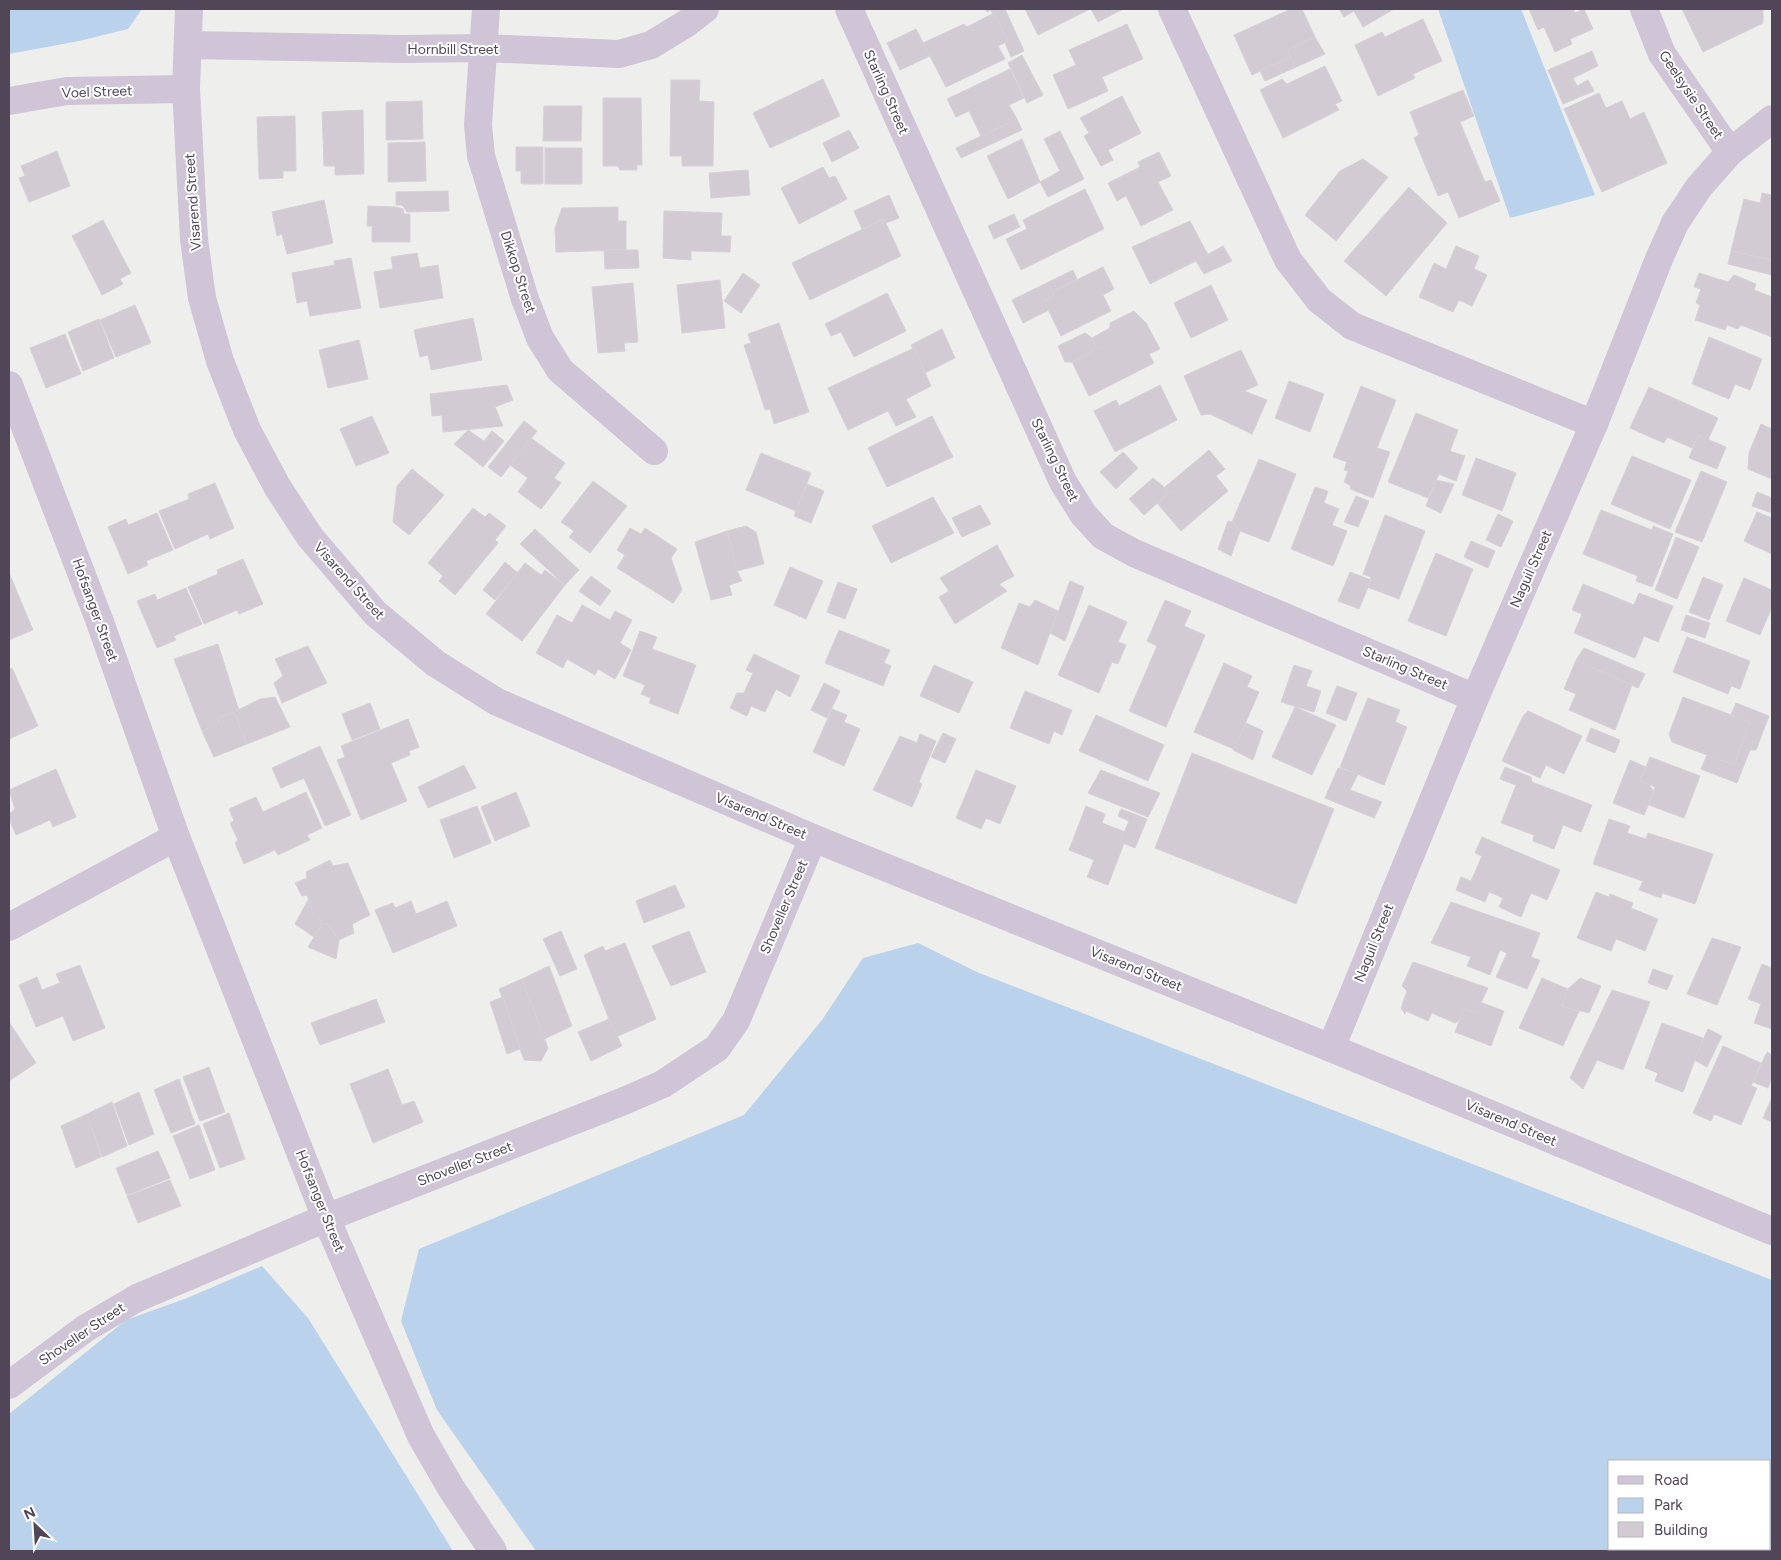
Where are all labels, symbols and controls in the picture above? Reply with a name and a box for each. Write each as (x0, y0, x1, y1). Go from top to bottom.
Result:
street label: Hornbill Street (407, 41, 499, 58)
street label: Starling Street (860, 47, 912, 137)
street label: Geelsysie Street (1655, 48, 1727, 142)
street label: Voel Street (61, 82, 133, 102)
street label: Visarend Street (181, 153, 205, 251)
street label: Dikkop Street (497, 229, 539, 315)
street label: Starling Street (1027, 415, 1083, 505)
street label: Naguil Street (1506, 528, 1556, 610)
street label: Visarend Street (310, 539, 388, 623)
street label: Hofsanger Street (68, 556, 122, 664)
street label: Starling Street (1360, 642, 1450, 694)
street label: Visarend Street (713, 789, 809, 843)
street label: Shoveller Street (757, 858, 811, 956)
street label: Naguil Street (1351, 901, 1397, 985)
street label: Visarend Street (1088, 943, 1184, 995)
street label: Visarend Street (1463, 1096, 1559, 1150)
street label: Shoveller Street (415, 1138, 515, 1190)
street label: Hofsanger Street (292, 1148, 348, 1254)
street label: Shoveller Street (36, 1299, 128, 1369)
legend (1608, 1460, 1771, 1550)
text: Road (1654, 1471, 1689, 1489)
text: Park (1654, 1496, 1683, 1514)
north arrow (10, 1500, 60, 1550)
text: N (21, 1504, 38, 1524)
text: Building (1654, 1521, 1708, 1539)

